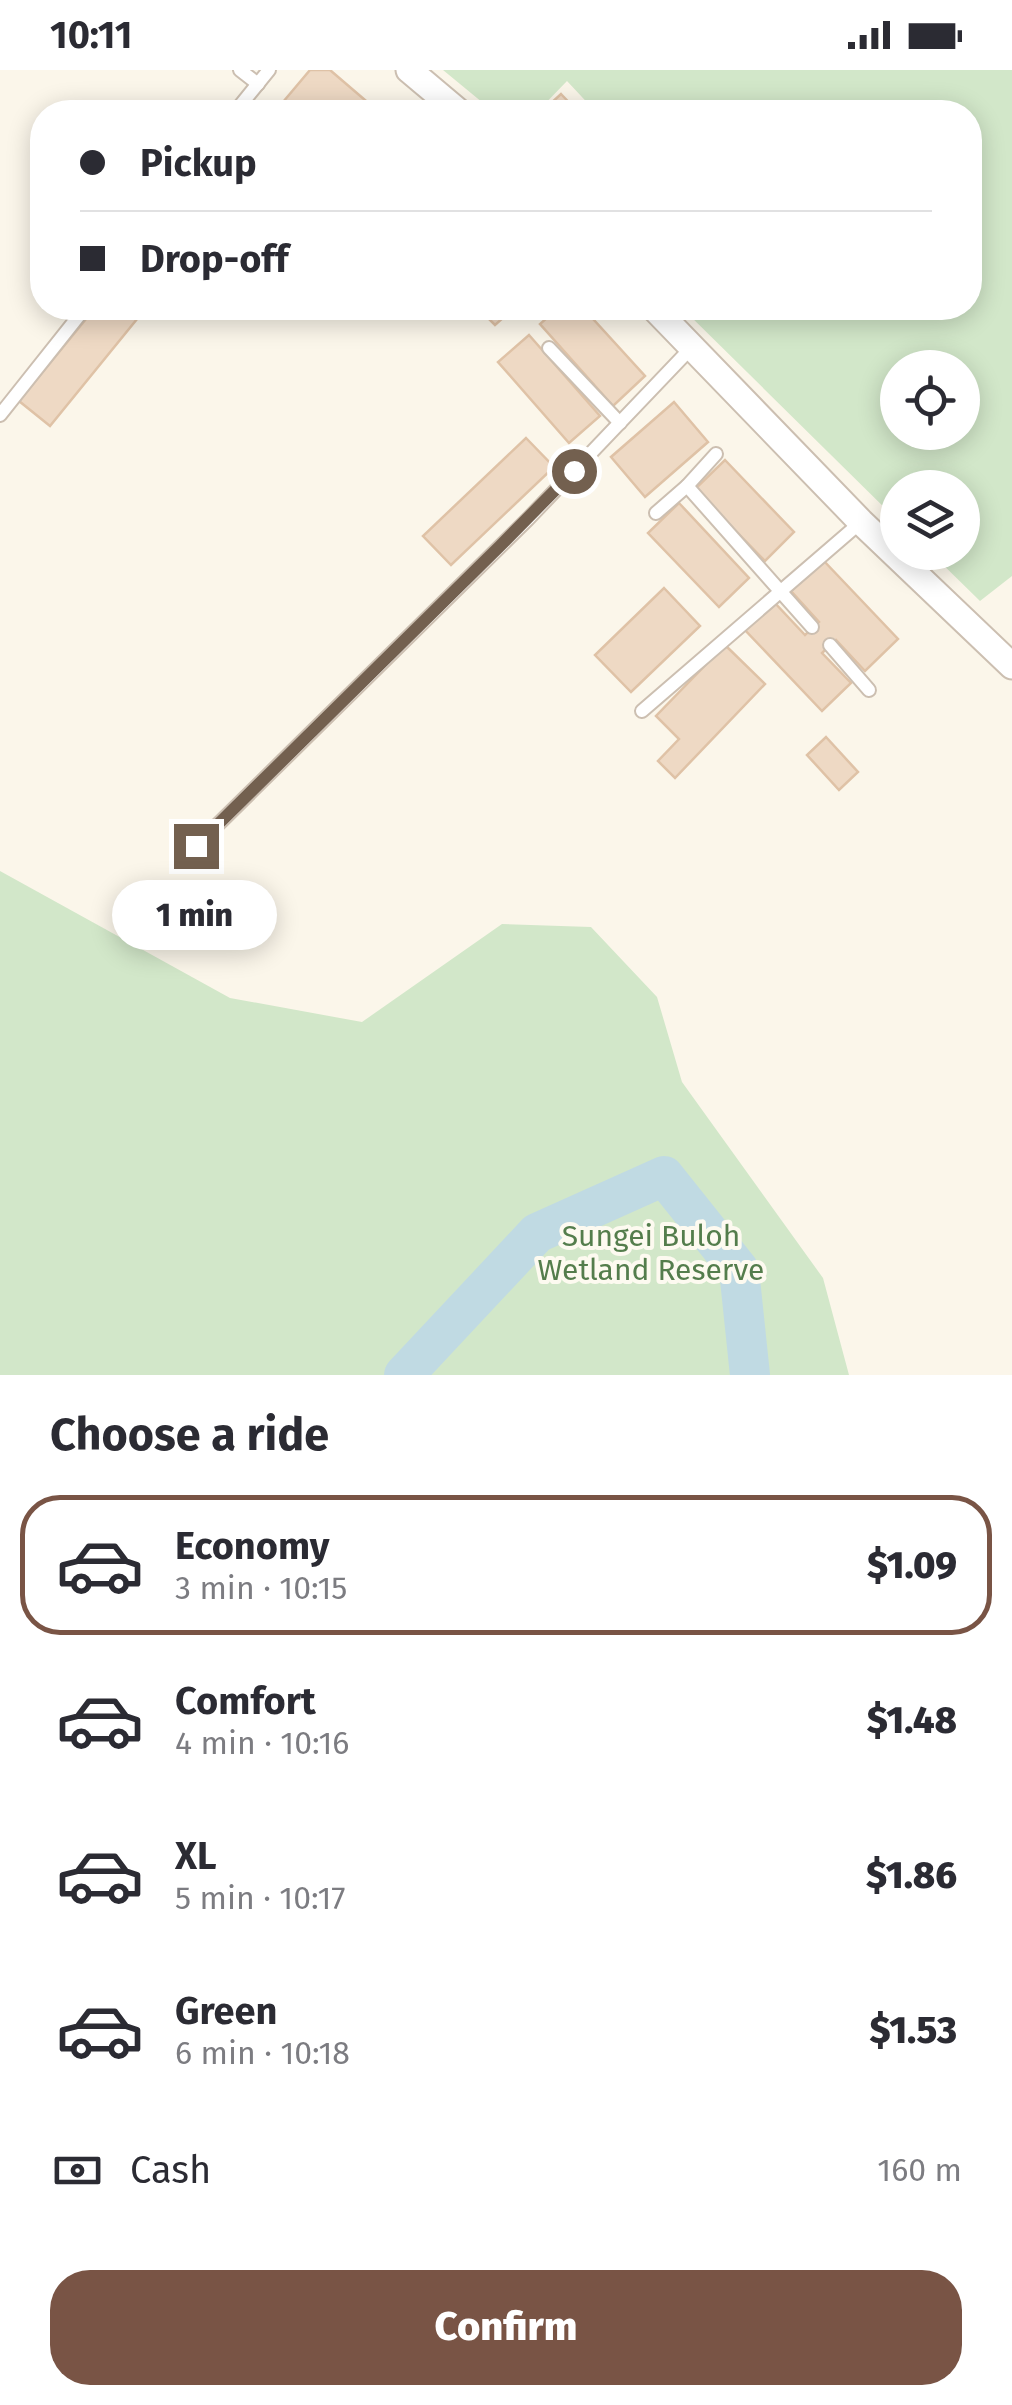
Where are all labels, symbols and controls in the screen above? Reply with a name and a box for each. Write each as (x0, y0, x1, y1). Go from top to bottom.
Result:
text: 10:11 (50, 12, 132, 58)
text: Pickup (140, 140, 257, 186)
text: Drop-off (140, 236, 288, 282)
map controls (880, 350, 980, 570)
button: locate (880, 350, 980, 450)
route start (552, 449, 597, 494)
button: layers (880, 470, 980, 570)
route end (174, 824, 219, 869)
callout: 1 min (114, 881, 278, 951)
text: 1 min (156, 896, 233, 934)
park label: Sungei Buloh Wetland Reserve (538, 1218, 764, 1288)
text: Choose a ride (50, 1408, 329, 1462)
icon: car (55, 1520, 145, 1610)
text: Economy (175, 1523, 330, 1569)
text: $1.09 (867, 1542, 957, 1588)
text: 3 min · 10:15 (175, 1569, 347, 1607)
icon: car (55, 1675, 145, 1765)
text: Comfort (175, 1678, 316, 1724)
text: $1.48 (867, 1697, 957, 1743)
text: 4 min · 10:16 (175, 1724, 349, 1762)
icon: car (55, 1830, 145, 1920)
text: XL (175, 1833, 217, 1879)
text: $1.86 (866, 1852, 957, 1898)
text: 5 min · 10:17 (175, 1879, 346, 1917)
icon: car (55, 1985, 145, 2075)
text: Green (175, 1988, 278, 2034)
text: $1.53 (869, 2007, 957, 2053)
text: 6 min · 10:18 (175, 2034, 350, 2072)
icon: cash (50, 2143, 105, 2198)
text: Cash (130, 2147, 211, 2193)
text: 160 m (877, 2151, 962, 2189)
button: Confirm (50, 2270, 962, 2385)

